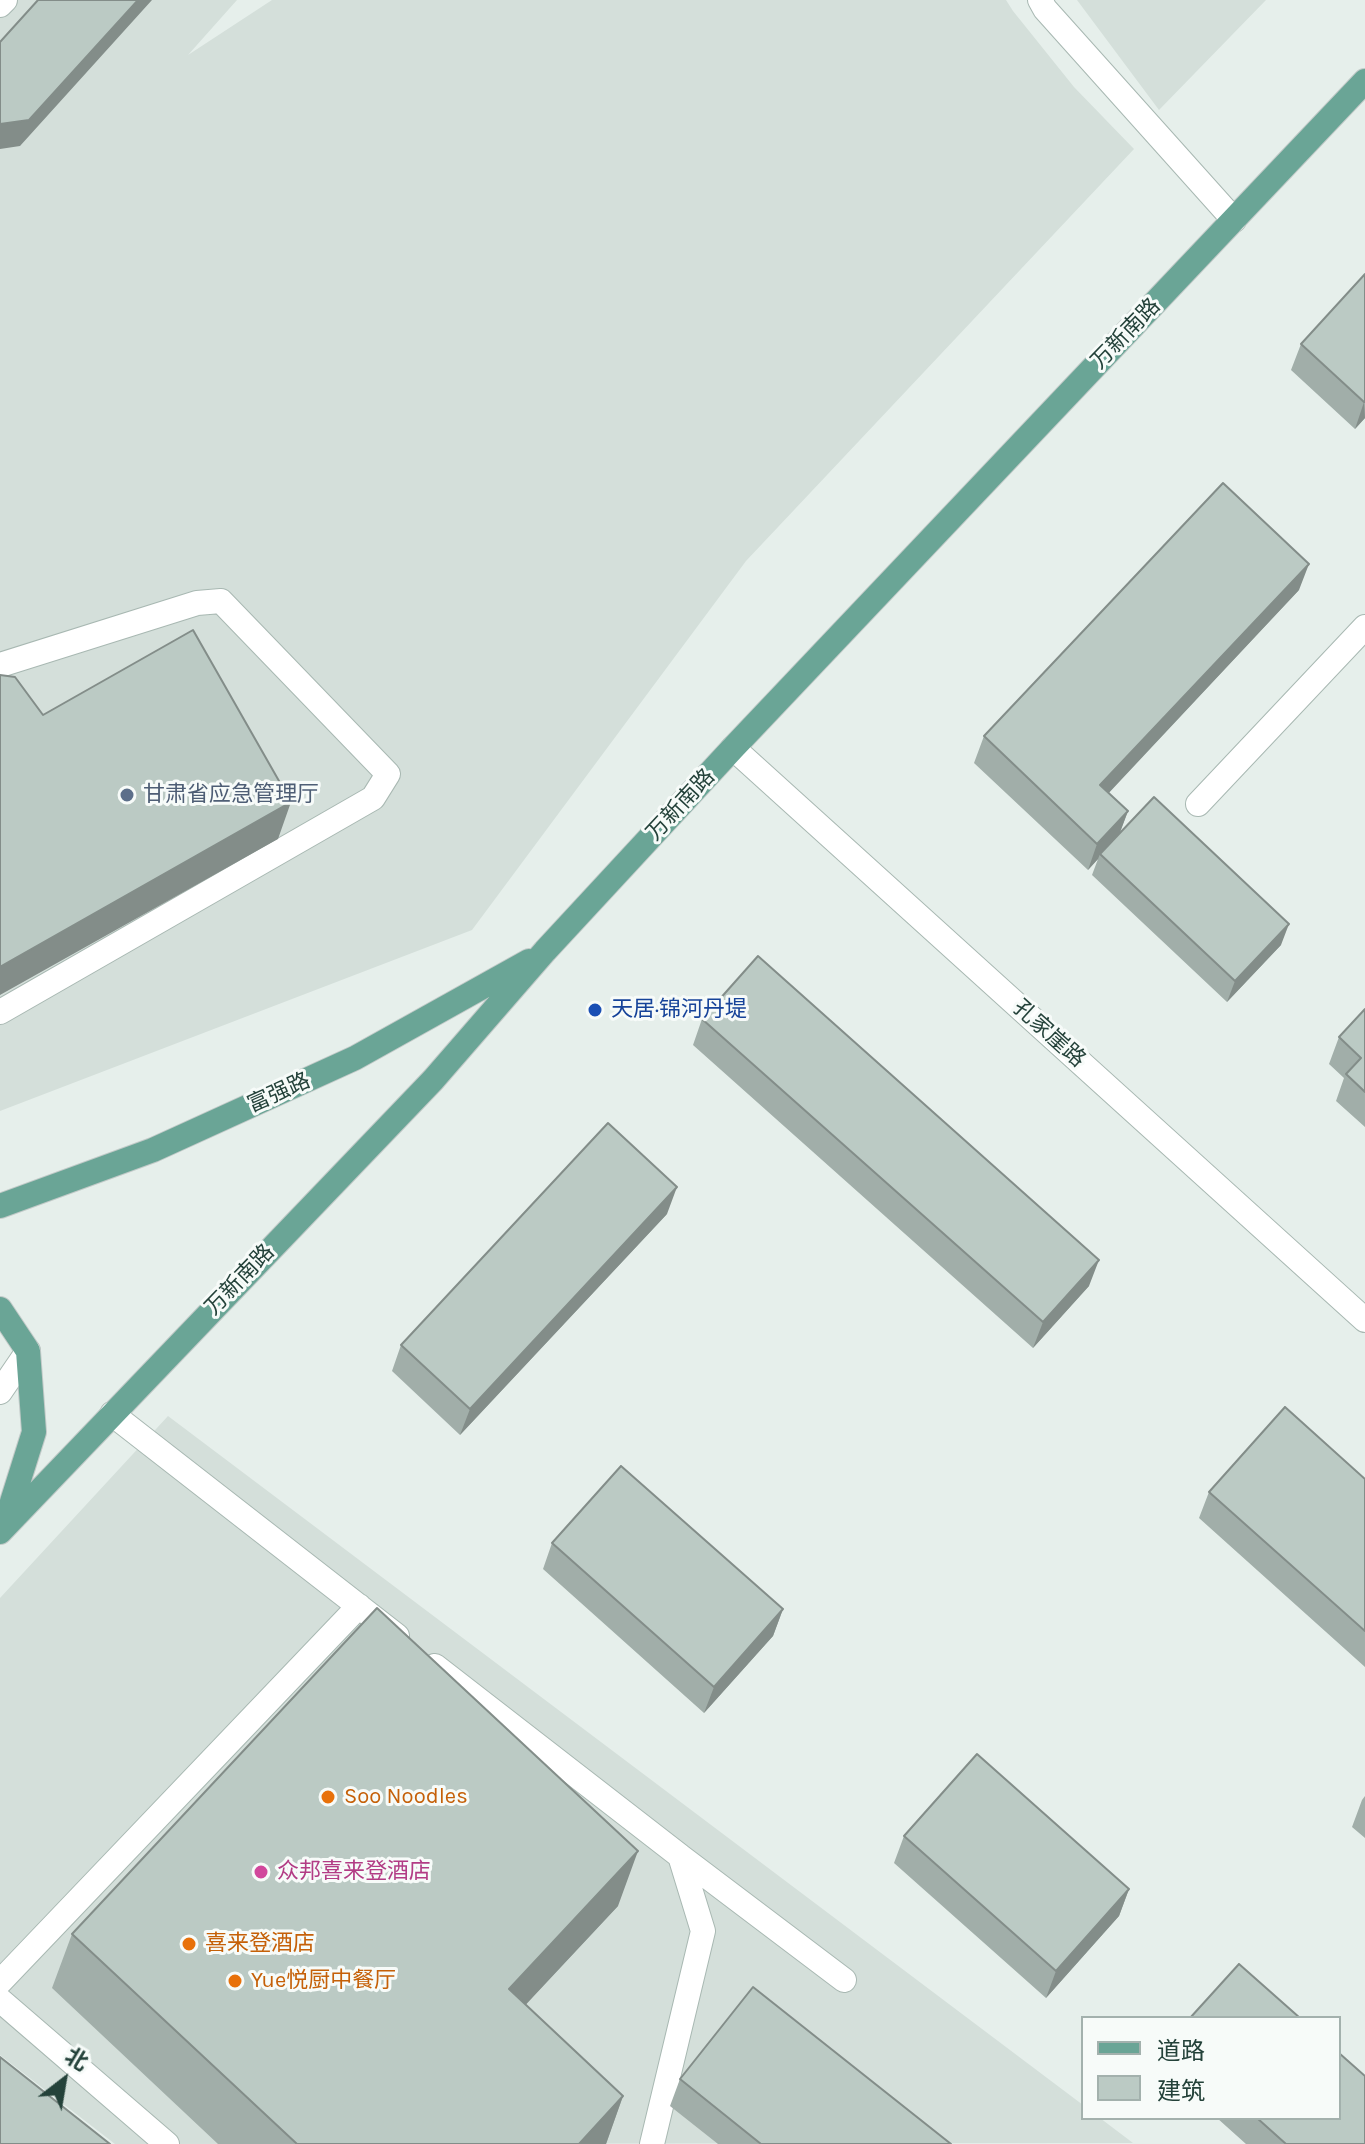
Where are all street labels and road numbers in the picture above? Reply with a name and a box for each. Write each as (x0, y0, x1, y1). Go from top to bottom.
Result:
street label: 万新南路 (1086, 293, 1166, 375)
street label: 万新南路 (641, 764, 721, 846)
street label: 孔家崖路 (1007, 995, 1091, 1073)
street label: 富强路 (243, 1068, 315, 1118)
street label: 万新南路 (200, 1239, 280, 1321)

